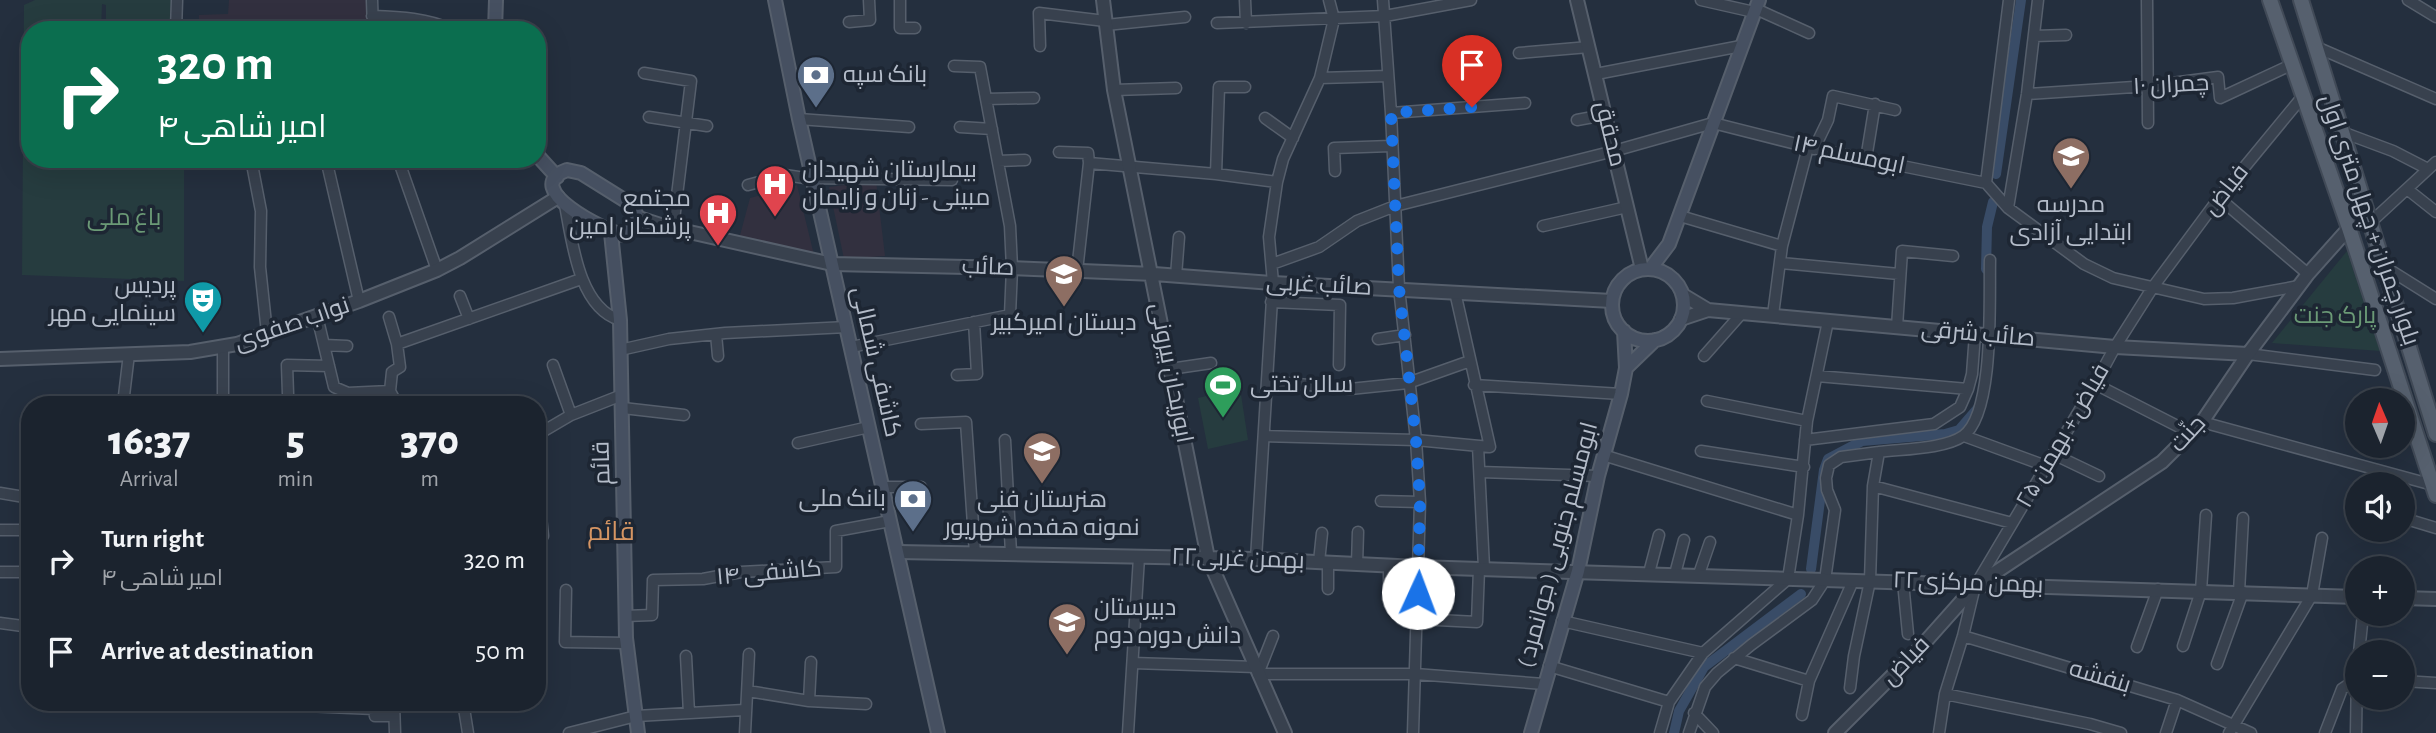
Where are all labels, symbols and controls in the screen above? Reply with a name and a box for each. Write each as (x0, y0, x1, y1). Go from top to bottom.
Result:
pin (1442, 35, 1502, 107)
text: 320 m (157, 40, 274, 89)
icon: arrive (1453, 46, 1491, 84)
icon: right (42, 49, 133, 140)
bank icon: بانک سپه (795, 54, 837, 109)
place label: بانک سپه (843, 63, 927, 89)
street label: چمران ۱۰ (2132, 71, 2210, 102)
street label: بلوار چمران + چهل متری اول (2312, 92, 2423, 349)
street label: محقق (1588, 99, 1630, 170)
text: امیر شاهی ۴ (157, 111, 327, 143)
street label: ابومسلم ۱۴ (1790, 131, 1907, 181)
school or university icon: مدرسه ابتدایی آزادی (2050, 135, 2092, 190)
place label: بیمارستان شهیدان مبینی - زنان و زایمان (802, 157, 990, 211)
street label: فیاض (2199, 160, 2254, 221)
hospital icon: بیمارستان شهیدان مبینی - زنان و زایمان (754, 163, 796, 218)
place label: مجتمع پزشکان امین (569, 187, 692, 242)
hospital icon: مجتمع پزشکان امین (697, 192, 739, 247)
place label: مدرسه ابتدایی آزادی (2009, 193, 2133, 246)
park label: باغ ملی (87, 206, 161, 233)
school or university icon: دبستان امیرکبیر (1043, 253, 1085, 308)
street label: صائب (961, 254, 1015, 280)
street label: صائب غربی (1266, 270, 1372, 301)
place label: پردیس سینمایی مهر (47, 274, 177, 327)
theatre icon: پردیس سینمایی مهر (182, 279, 224, 334)
street label: کاشفی شمالی (846, 284, 906, 440)
street label: نواب صفوی (231, 293, 353, 356)
street label: ابوریحان بیرونی (1145, 301, 1196, 445)
park label: پارک جنت (2294, 304, 2377, 331)
place label: دبستان امیرکبیر (989, 311, 1137, 336)
street label: صائب شرقی (1920, 316, 2036, 352)
street label: فیاض + بهمن ۲۵ (2012, 360, 2115, 513)
sports icon: سالن تختی (1202, 364, 1244, 419)
place label: سالن تختی (1250, 373, 1353, 398)
north arrow (2345, 388, 2415, 458)
map controls (2345, 388, 2415, 710)
street label: جنّت (2164, 409, 2210, 457)
text: 16:37 (108, 420, 191, 462)
text: 5 (286, 420, 305, 462)
text: 370 (400, 420, 459, 462)
street label: ابومسلم جنوبی ( جوانمرد ) (1514, 420, 1605, 671)
school or university icon: هنرستان فنی نمونه هفده شهریور (1021, 430, 1063, 485)
street label: قائم (590, 441, 617, 485)
text: Arrival (120, 468, 179, 491)
text: min (277, 468, 313, 491)
text: m (420, 468, 439, 491)
button: sound (2345, 472, 2415, 542)
bank icon: بانک ملی (892, 478, 934, 533)
place label: بانک ملی (799, 487, 886, 512)
place label: هنرستان فنی نمونه هفده شهریور (942, 488, 1140, 541)
district label: قائم (587, 519, 635, 549)
text: Turn right (101, 526, 204, 552)
icon: right (42, 542, 80, 580)
street label: ۲۲بهمن غربی (1171, 545, 1305, 574)
text: 320 m (464, 547, 525, 573)
street label: کاشفی ۱۴ (715, 555, 823, 591)
position arrow (1381, 556, 1455, 630)
button: + (2345, 556, 2415, 626)
text: امیر شاهی ۴ (101, 567, 223, 590)
street label: ۲۲بهمن مرکزی (1892, 568, 2044, 599)
place label: دبیرستان دانش دوره دوم (1094, 596, 1241, 651)
school or university icon: دبیرستان دانش دوره دوم (1046, 601, 1088, 656)
street label: فیاض (1877, 632, 1935, 691)
icon: arrive (42, 633, 80, 671)
text: Arrive at destination (101, 638, 314, 664)
text: 50 m (475, 638, 525, 664)
button: − (2345, 640, 2415, 710)
street label: بنفشه (2066, 655, 2134, 698)

